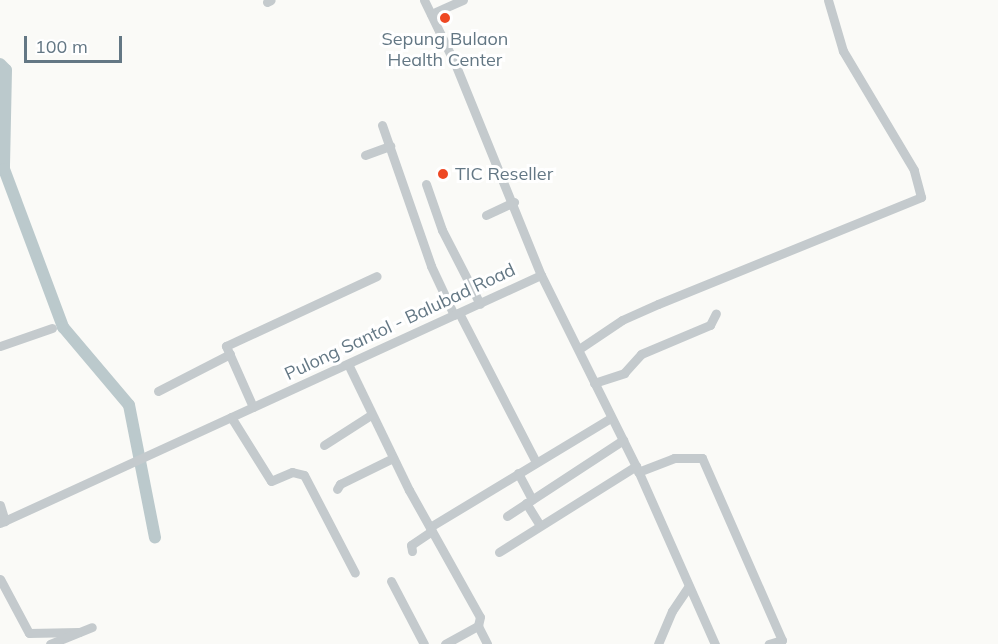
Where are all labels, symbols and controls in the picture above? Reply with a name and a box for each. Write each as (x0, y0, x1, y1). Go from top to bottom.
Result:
marker: Sepung Bulaon Health Center (436, 9, 454, 27)
scale bar (27, 24, 124, 62)
place label: Sepung Bulaon Health Center (382, 29, 508, 72)
text: 100 m (35, 35, 88, 58)
place label: TIC Reseller (455, 163, 553, 185)
marker: TIC Reseller (436, 167, 450, 181)
street label: Pulong Santol - Balubad Road (281, 259, 519, 385)

